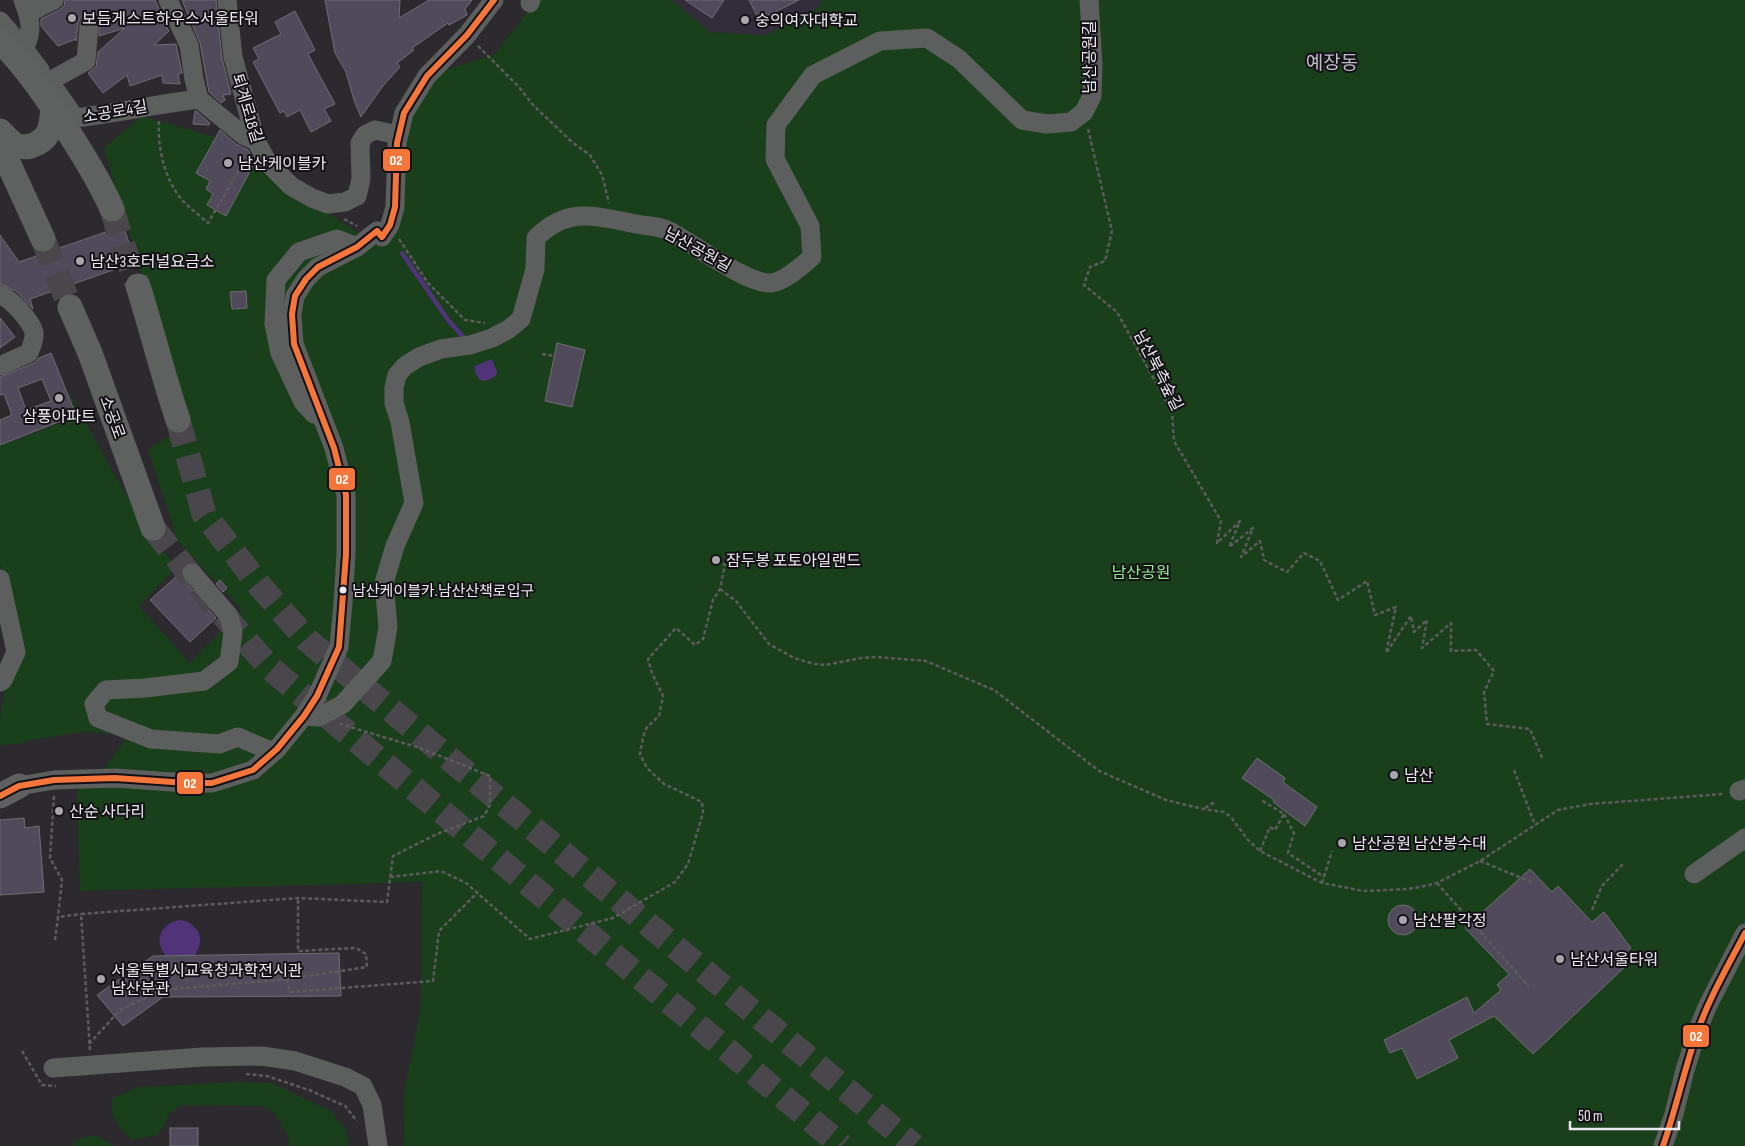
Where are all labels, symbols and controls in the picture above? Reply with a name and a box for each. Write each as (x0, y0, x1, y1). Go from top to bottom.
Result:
place label: 보듬게스트하우스서울타워 (82, 10, 259, 29)
marker: 보듬게스트하우스서울타워 (66, 12, 78, 24)
place label: 숭의여자대학교 (755, 12, 858, 31)
marker: 숭의여자대학교 (739, 14, 751, 26)
street label: 남산공원길 (1081, 20, 1100, 94)
district label: 예장동 (1306, 52, 1358, 75)
street label: 퇴계로18길 (227, 71, 266, 145)
street label: 소공로4길 (81, 97, 149, 128)
line badge: 02 (382, 148, 411, 172)
text: 02 (390, 152, 402, 169)
place label: 남산케이블카 (238, 155, 327, 174)
marker: 남산케이블카 (222, 157, 234, 169)
street label: 남산공원길 (660, 224, 734, 276)
place label: 남산3호터널요금소 (90, 253, 214, 272)
marker: 남산3호터널요금소 (74, 255, 86, 267)
street label: 남산북측숲길 (1129, 327, 1186, 414)
marker: 삼풍아파트 (53, 392, 65, 404)
street label: 소공로 (95, 394, 128, 442)
place label: 삼풍아파트 (22, 408, 96, 427)
line badge: 02 (328, 467, 356, 491)
text: 02 (336, 471, 348, 488)
place label: 잠두봉 포토아일랜드 (726, 552, 861, 571)
marker: 잠두봉 포토아일랜드 (710, 554, 722, 566)
park label: 남산공원 (1112, 564, 1170, 583)
place label: 남산케이블카.남산산책로입구 (352, 582, 534, 601)
marker: 남산케이블카.남산산책로입구 (338, 585, 348, 595)
place label: 남산 (1404, 767, 1434, 786)
marker: 남산 (1388, 769, 1400, 781)
line badge: 02 (176, 771, 204, 795)
text: 02 (184, 775, 196, 792)
place label: 산순 사다리 (69, 803, 145, 822)
marker: 산순 사다리 (53, 805, 65, 817)
place label: 남산공원 남산봉수대 (1352, 835, 1487, 854)
marker: 남산공원 남산봉수대 (1336, 837, 1348, 849)
place label: 남산팔각정 (1413, 912, 1487, 931)
marker: 남산팔각정 (1397, 914, 1409, 926)
place label: 남산서울타워 (1570, 951, 1658, 970)
marker: 남산서울타워 (1554, 953, 1566, 965)
place label: 서울특별시교육청과학전시관 남산분관 (111, 962, 303, 999)
marker: 서울특별시교육청과학전시관 남산분관 (95, 973, 107, 985)
line badge: 02 (1682, 1024, 1710, 1048)
text: 02 (1690, 1028, 1702, 1045)
scale bar (1570, 1098, 1679, 1130)
text: 50 m (1578, 1107, 1603, 1126)

